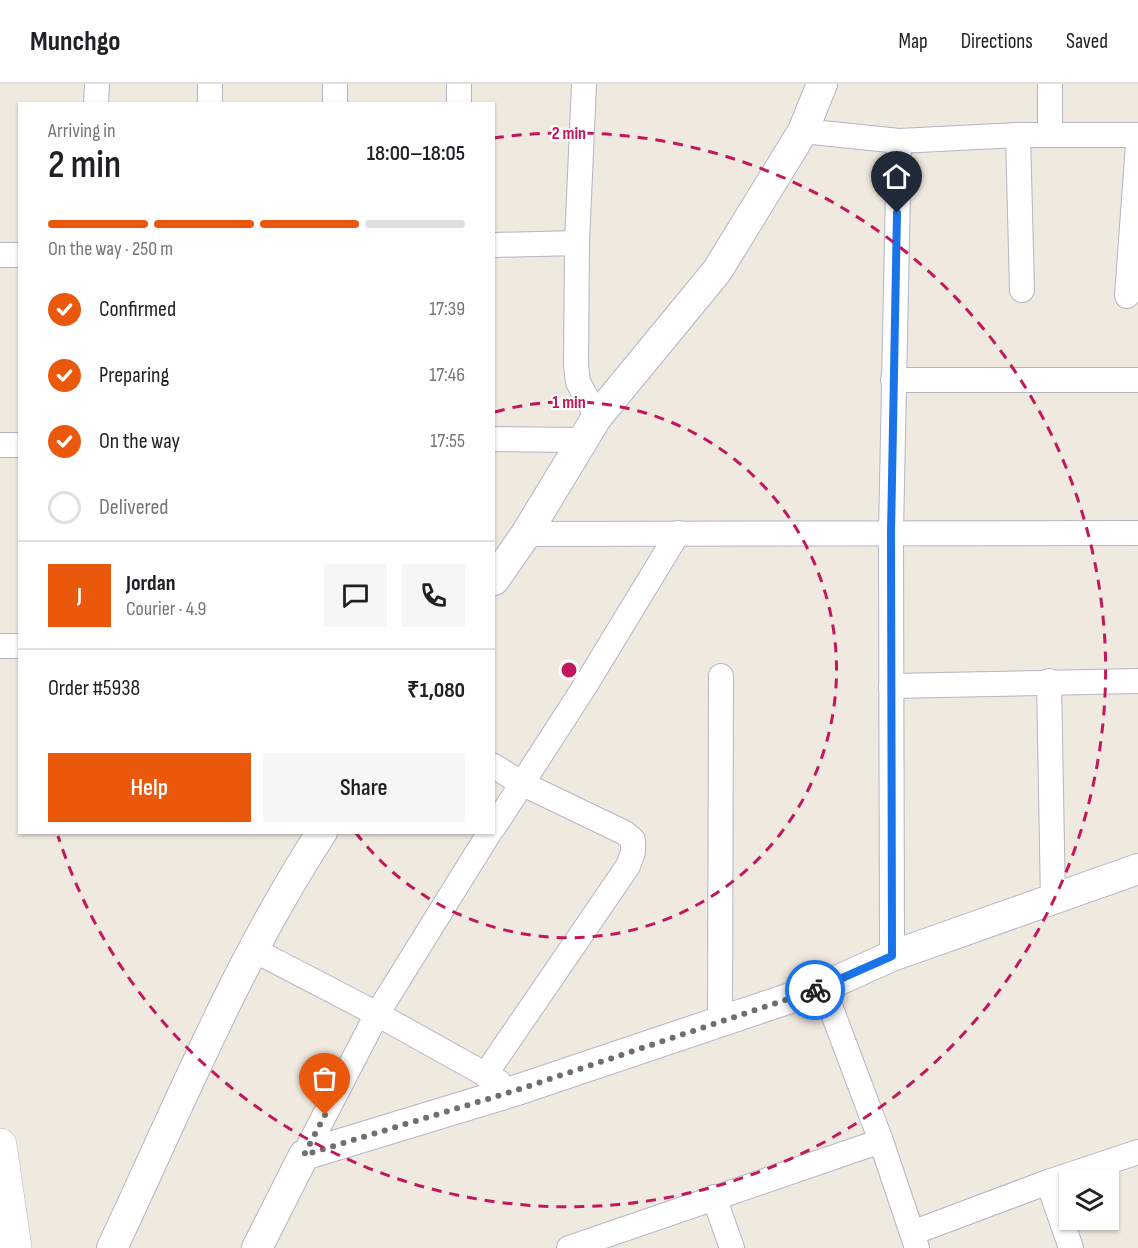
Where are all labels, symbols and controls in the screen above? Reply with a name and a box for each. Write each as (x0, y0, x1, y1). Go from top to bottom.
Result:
text: Munchgo (30, 25, 121, 58)
text: Map (898, 29, 928, 54)
text: Directions (961, 29, 1033, 54)
text: Saved (1066, 29, 1108, 54)
text: Arriving in (48, 119, 116, 143)
text: 2 min (552, 123, 586, 144)
text: 18:00–18:05 (367, 140, 465, 167)
text: 2 min (48, 142, 121, 189)
pin (871, 151, 922, 213)
icon: home (880, 160, 913, 193)
text: On the way · 250 m (48, 237, 173, 261)
icon: check (48, 293, 81, 326)
text: Confirmed (99, 296, 176, 323)
text: 17:39 (429, 297, 465, 321)
icon: check (48, 359, 81, 392)
text: Preparing (99, 362, 169, 389)
text: 17:46 (429, 363, 465, 387)
text: 1 min (552, 392, 586, 413)
icon: check (48, 425, 81, 458)
text: On the way (99, 428, 180, 455)
text: 17:55 (430, 429, 465, 453)
text: Delivered (99, 494, 168, 521)
button: chat (324, 564, 387, 627)
button: phone (402, 564, 465, 627)
text: Jordan (126, 570, 175, 597)
text: J (77, 582, 82, 609)
text: Courier · 4.9 (126, 597, 206, 621)
centre of rings (559, 660, 579, 680)
text: Order #5938 (48, 675, 140, 702)
text: ₹1,080 (407, 677, 465, 704)
button: Help (48, 753, 251, 822)
button: Share (263, 753, 465, 822)
courier (785, 960, 845, 1020)
icon: bike (799, 974, 832, 1007)
pin (299, 1053, 350, 1115)
icon: bag (308, 1062, 341, 1095)
map controls (1059, 1170, 1119, 1230)
button: layers (1059, 1170, 1119, 1230)

